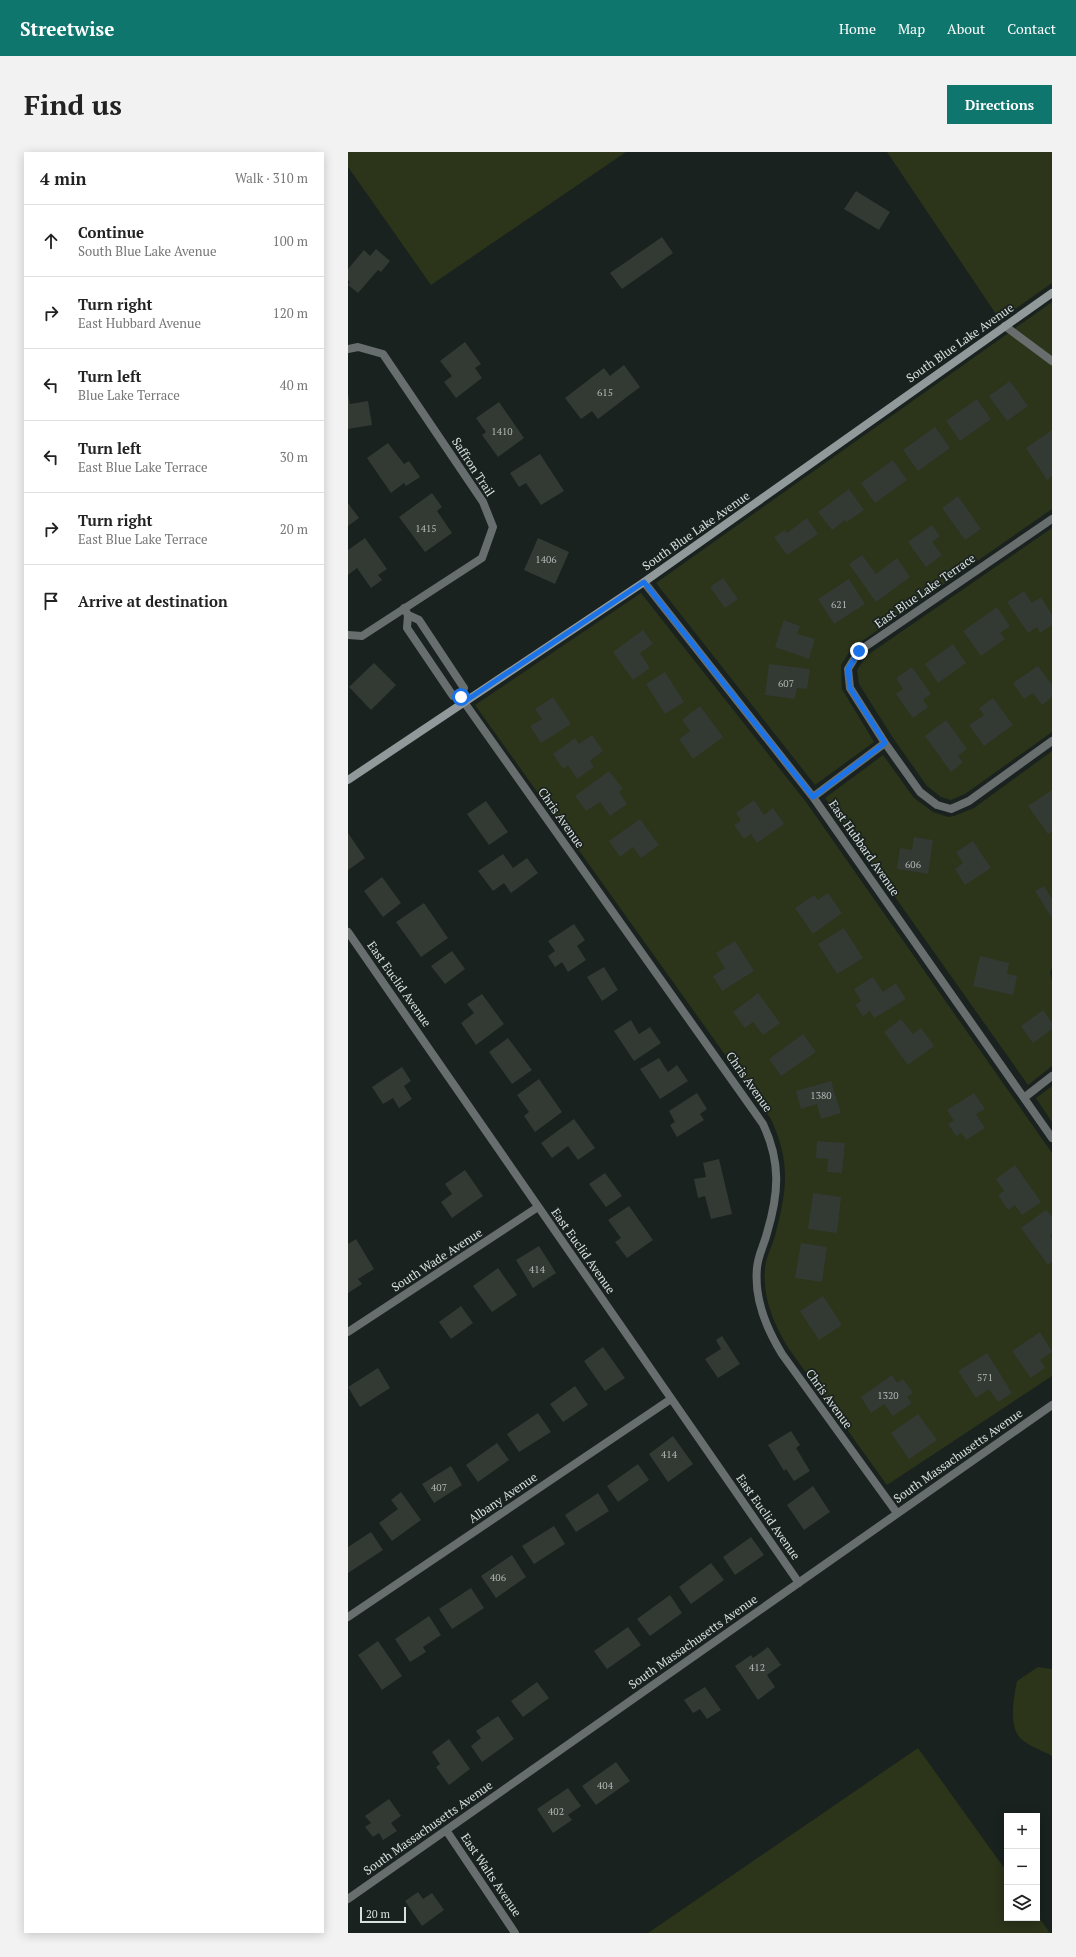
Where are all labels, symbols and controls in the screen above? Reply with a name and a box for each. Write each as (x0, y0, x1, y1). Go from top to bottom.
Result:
text: Streetwise (20, 16, 114, 41)
text: Home (839, 19, 876, 38)
text: Map (898, 19, 925, 38)
text: About (947, 19, 985, 38)
text: Contact (1007, 19, 1056, 38)
button: Directions (947, 85, 1052, 124)
text: Find us (24, 86, 122, 123)
text: 4 min (40, 167, 87, 190)
text: Walk · 310 m (235, 169, 308, 187)
text: Continue (78, 222, 144, 242)
icon: ahead (40, 230, 62, 252)
text: 100 m (273, 232, 308, 250)
text: South Blue Lake Avenue (78, 242, 217, 260)
text: Turn right (78, 294, 153, 314)
street label: South Blue Lake Avenue (903, 300, 1016, 385)
icon: right (40, 302, 62, 324)
text: 120 m (273, 304, 308, 322)
text: East Hubbard Avenue (78, 314, 201, 332)
text: Turn left (78, 366, 142, 386)
icon: left (40, 374, 62, 396)
text: 40 m (280, 376, 308, 394)
text: Blue Lake Terrace (78, 386, 180, 404)
house number: 615 (597, 386, 613, 399)
house number: 1410 (491, 425, 513, 438)
street label: Saffron Trail (449, 435, 498, 499)
text: Turn left (78, 438, 142, 458)
icon: left (40, 446, 62, 468)
text: 30 m (280, 448, 308, 466)
text: East Blue Lake Terrace (78, 458, 207, 476)
street label: South Blue Lake Avenue (639, 488, 752, 573)
text: Turn right (78, 510, 153, 530)
icon: right (40, 518, 62, 540)
text: 20 m (280, 520, 308, 538)
house number: 1415 (415, 522, 437, 535)
text: East Blue Lake Terrace (78, 530, 207, 548)
street label: East Blue Lake Terrace (871, 550, 978, 631)
house number: 1406 (535, 553, 557, 566)
icon: arrive (40, 590, 62, 612)
text: Arrive at destination (78, 591, 228, 611)
house number: 621 (831, 598, 847, 611)
route end (850, 642, 868, 660)
house number: 607 (778, 677, 794, 690)
route start (452, 688, 470, 706)
street label: Chris Avenue (535, 785, 588, 851)
street label: East Hubbard Avenue (826, 797, 903, 899)
house number: 606 (905, 858, 922, 871)
street label: East Euclid Avenue (364, 938, 435, 1029)
street label: Chris Avenue (723, 1049, 776, 1115)
house number: 1380 (810, 1089, 832, 1102)
street label: East Euclid Avenue (548, 1205, 619, 1296)
street label: South Wade Avenue (388, 1225, 485, 1295)
house number: 414 (529, 1263, 546, 1276)
street label: Chris Avenue (803, 1366, 856, 1431)
house number: 571 (977, 1371, 993, 1384)
house number: 1320 (877, 1389, 899, 1402)
street label: South Massachusetts Avenue (890, 1405, 1025, 1506)
house number: 414 (661, 1448, 678, 1461)
street label: Albany Avenue (466, 1469, 540, 1526)
street label: East Euclid Avenue (733, 1471, 804, 1562)
house number: 407 (431, 1481, 447, 1494)
house number: 406 (490, 1571, 507, 1584)
street label: South Massachusetts Avenue (625, 1591, 760, 1692)
house number: 412 (749, 1661, 765, 1674)
street label: South Massachusetts Avenue (360, 1777, 495, 1878)
house number: 404 (597, 1779, 614, 1792)
house number: 402 (548, 1805, 564, 1818)
map controls (1004, 1813, 1040, 1921)
button: + (1004, 1813, 1040, 1849)
street label: East Walts Avenue (458, 1830, 525, 1919)
button: − (1004, 1849, 1040, 1885)
button: layers (1004, 1885, 1040, 1921)
scale bar (360, 1905, 406, 1924)
text: 20 m (366, 1907, 390, 1921)

